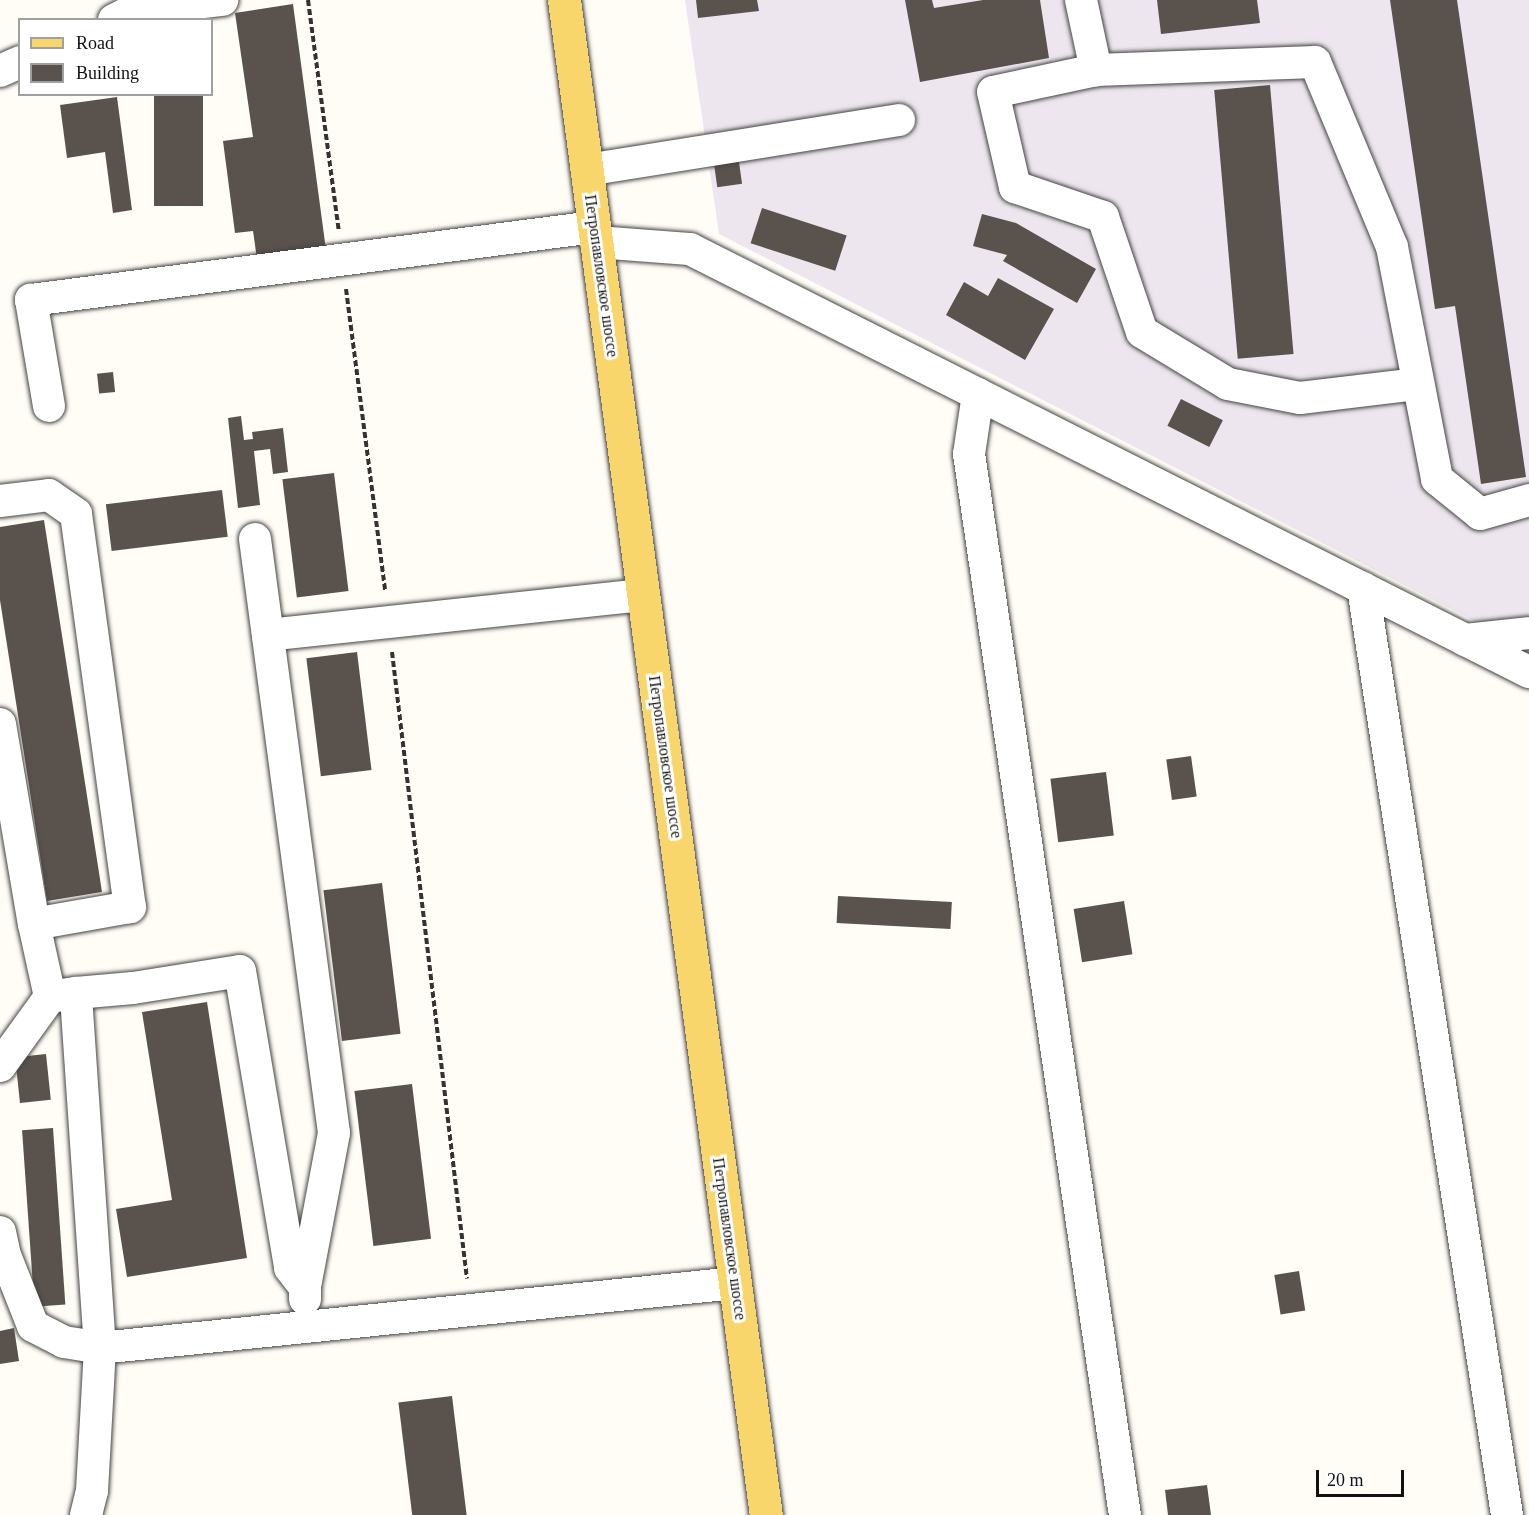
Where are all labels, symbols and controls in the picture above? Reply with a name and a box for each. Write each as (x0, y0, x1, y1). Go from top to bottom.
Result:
legend (18, 18, 213, 96)
text: Road (76, 33, 114, 53)
text: Building (76, 63, 139, 83)
street label: Петропавловское шоссе (580, 194, 622, 358)
street label: Петропавловское шоссе (644, 675, 686, 839)
street label: Петропавловское шоссе (708, 1157, 750, 1321)
scale bar (1319, 1458, 1408, 1496)
text: 20 m (1327, 1470, 1364, 1490)

